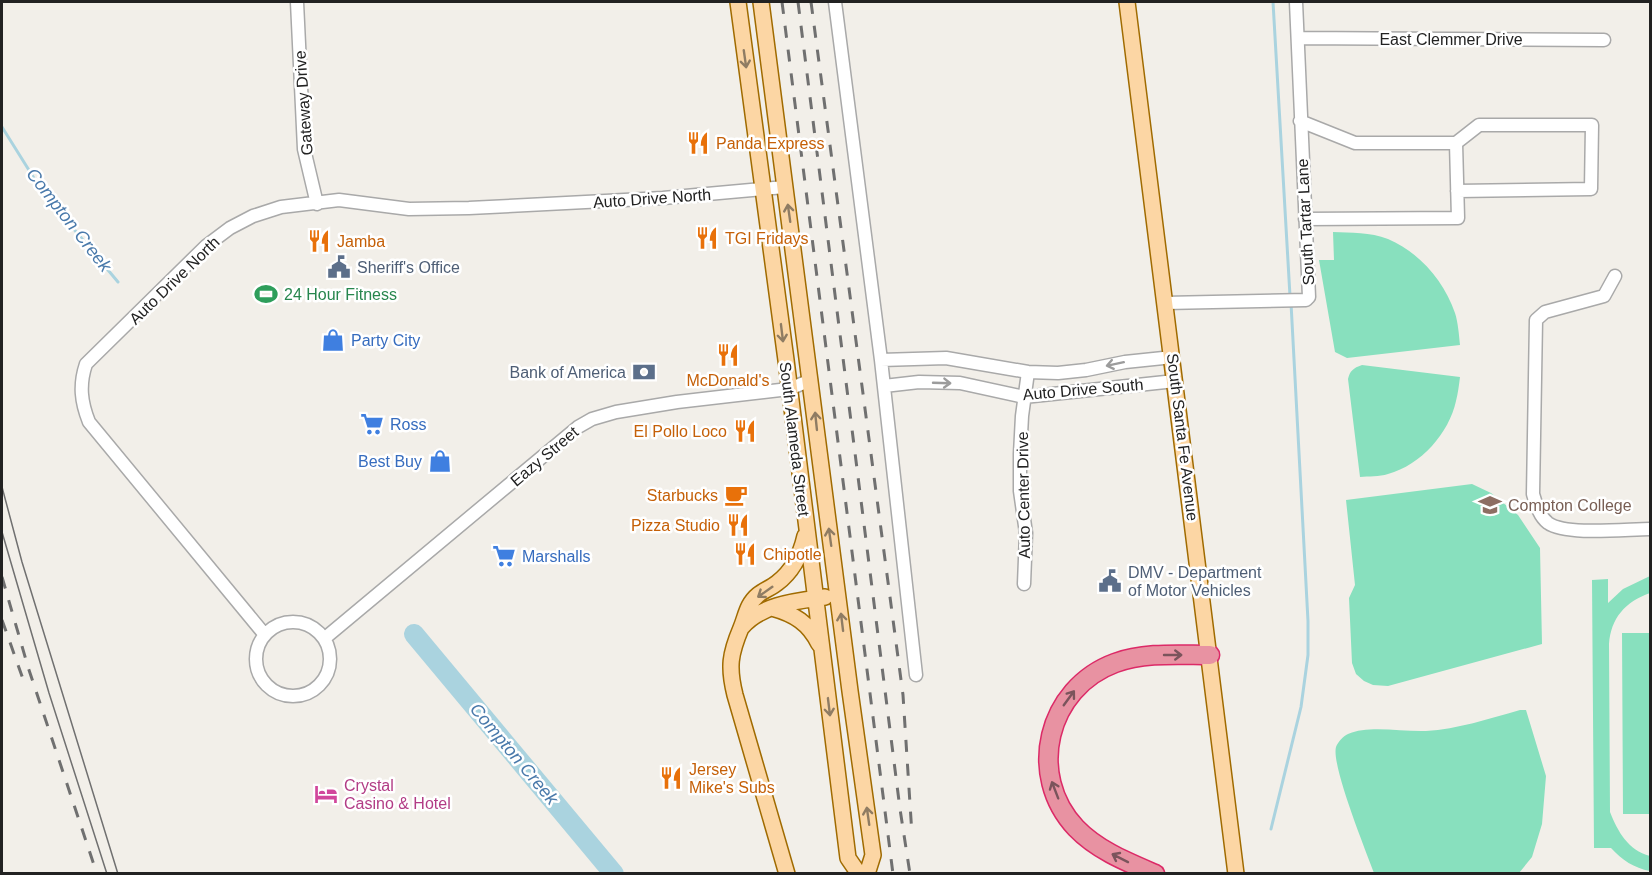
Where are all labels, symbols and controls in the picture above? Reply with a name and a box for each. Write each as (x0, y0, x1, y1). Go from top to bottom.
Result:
street label: East Clemmer Drive (1379, 31, 1523, 48)
one-way arrow (740, 49, 751, 69)
street label: Gateway Drive (291, 50, 316, 156)
restaurant icon: Panda Express (685, 130, 711, 156)
place label: Panda Express (716, 135, 825, 152)
street label: South Tartar Lane (1294, 158, 1317, 286)
water label: Compton Creek (22, 164, 116, 277)
street label: Auto Drive North (592, 186, 712, 211)
one-way arrow (783, 204, 794, 224)
restaurant icon: TGI Fridays (694, 225, 720, 251)
restaurant icon: Jamba (306, 228, 332, 254)
place label: TGI Fridays (725, 230, 809, 247)
street label: Auto Drive North (126, 233, 223, 328)
place label: Jamba (337, 233, 385, 250)
public building icon: Sheriff's Office (326, 254, 352, 280)
place label: Sheriff's Office (357, 259, 460, 276)
sports icon: 24 Hour Fitness (253, 281, 279, 307)
place label: 24 Hour Fitness (284, 286, 397, 303)
one-way arrow (777, 322, 788, 342)
shop icon: Party City (320, 327, 346, 353)
place label: Party City (351, 332, 420, 349)
restaurant icon: McDonald's (715, 342, 741, 368)
street label: South Santa Fe Avenue (1164, 352, 1201, 522)
bank icon: Bank of America (631, 359, 657, 385)
one-way arrow (1105, 359, 1125, 370)
street label: South Alameda Street (777, 361, 812, 518)
place label: Bank of America (510, 364, 626, 381)
place label: McDonald's (686, 372, 770, 389)
street label: Auto Drive South (1022, 376, 1144, 403)
one-way arrow (932, 377, 952, 388)
supermarket icon: Ross (359, 411, 385, 437)
one-way arrow (810, 412, 821, 432)
place label: Ross (390, 416, 426, 433)
restaurant icon: El Pollo Loco (732, 418, 758, 444)
street label: Eazy Street (507, 423, 582, 489)
place label: El Pollo Loco (634, 423, 727, 440)
street label: Auto Center Drive (1014, 431, 1033, 559)
shop icon: Best Buy (427, 448, 453, 474)
place label: Best Buy (358, 453, 422, 470)
cafe icon: Starbucks (723, 482, 749, 508)
place label: Starbucks (647, 487, 718, 504)
school or university icon: Compton College (1477, 492, 1503, 518)
place label: Compton College (1508, 497, 1632, 514)
restaurant icon: Pizza Studio (725, 512, 751, 538)
place label: Pizza Studio (631, 517, 720, 534)
one-way arrow (825, 527, 836, 547)
restaurant icon: Chipotle (732, 541, 758, 567)
supermarket icon: Marshalls (491, 543, 517, 569)
place label: Chipotle (763, 546, 822, 563)
place label: Marshalls (522, 548, 590, 565)
place label: DMV - Department of Motor Vehicles (1128, 564, 1262, 599)
public building icon: DMV - Department of Motor Vehicles (1097, 568, 1123, 594)
one-way arrow (756, 585, 773, 598)
one-way arrow (836, 613, 847, 633)
one-way arrow (1162, 649, 1182, 661)
one-way arrow (1062, 690, 1075, 706)
one-way arrow (824, 697, 835, 716)
water label: Compton Creek (466, 699, 563, 809)
place label: Jersey Mike's Subs (689, 761, 775, 796)
restaurant icon: Jersey Mike's Subs (658, 765, 684, 791)
place label: Crystal Casino & Hotel (344, 777, 451, 812)
hotel icon: Crystal Casino & Hotel (313, 781, 339, 807)
one-way arrow (1049, 782, 1060, 800)
one-way arrow (862, 807, 873, 827)
one-way arrow (1111, 851, 1129, 863)

